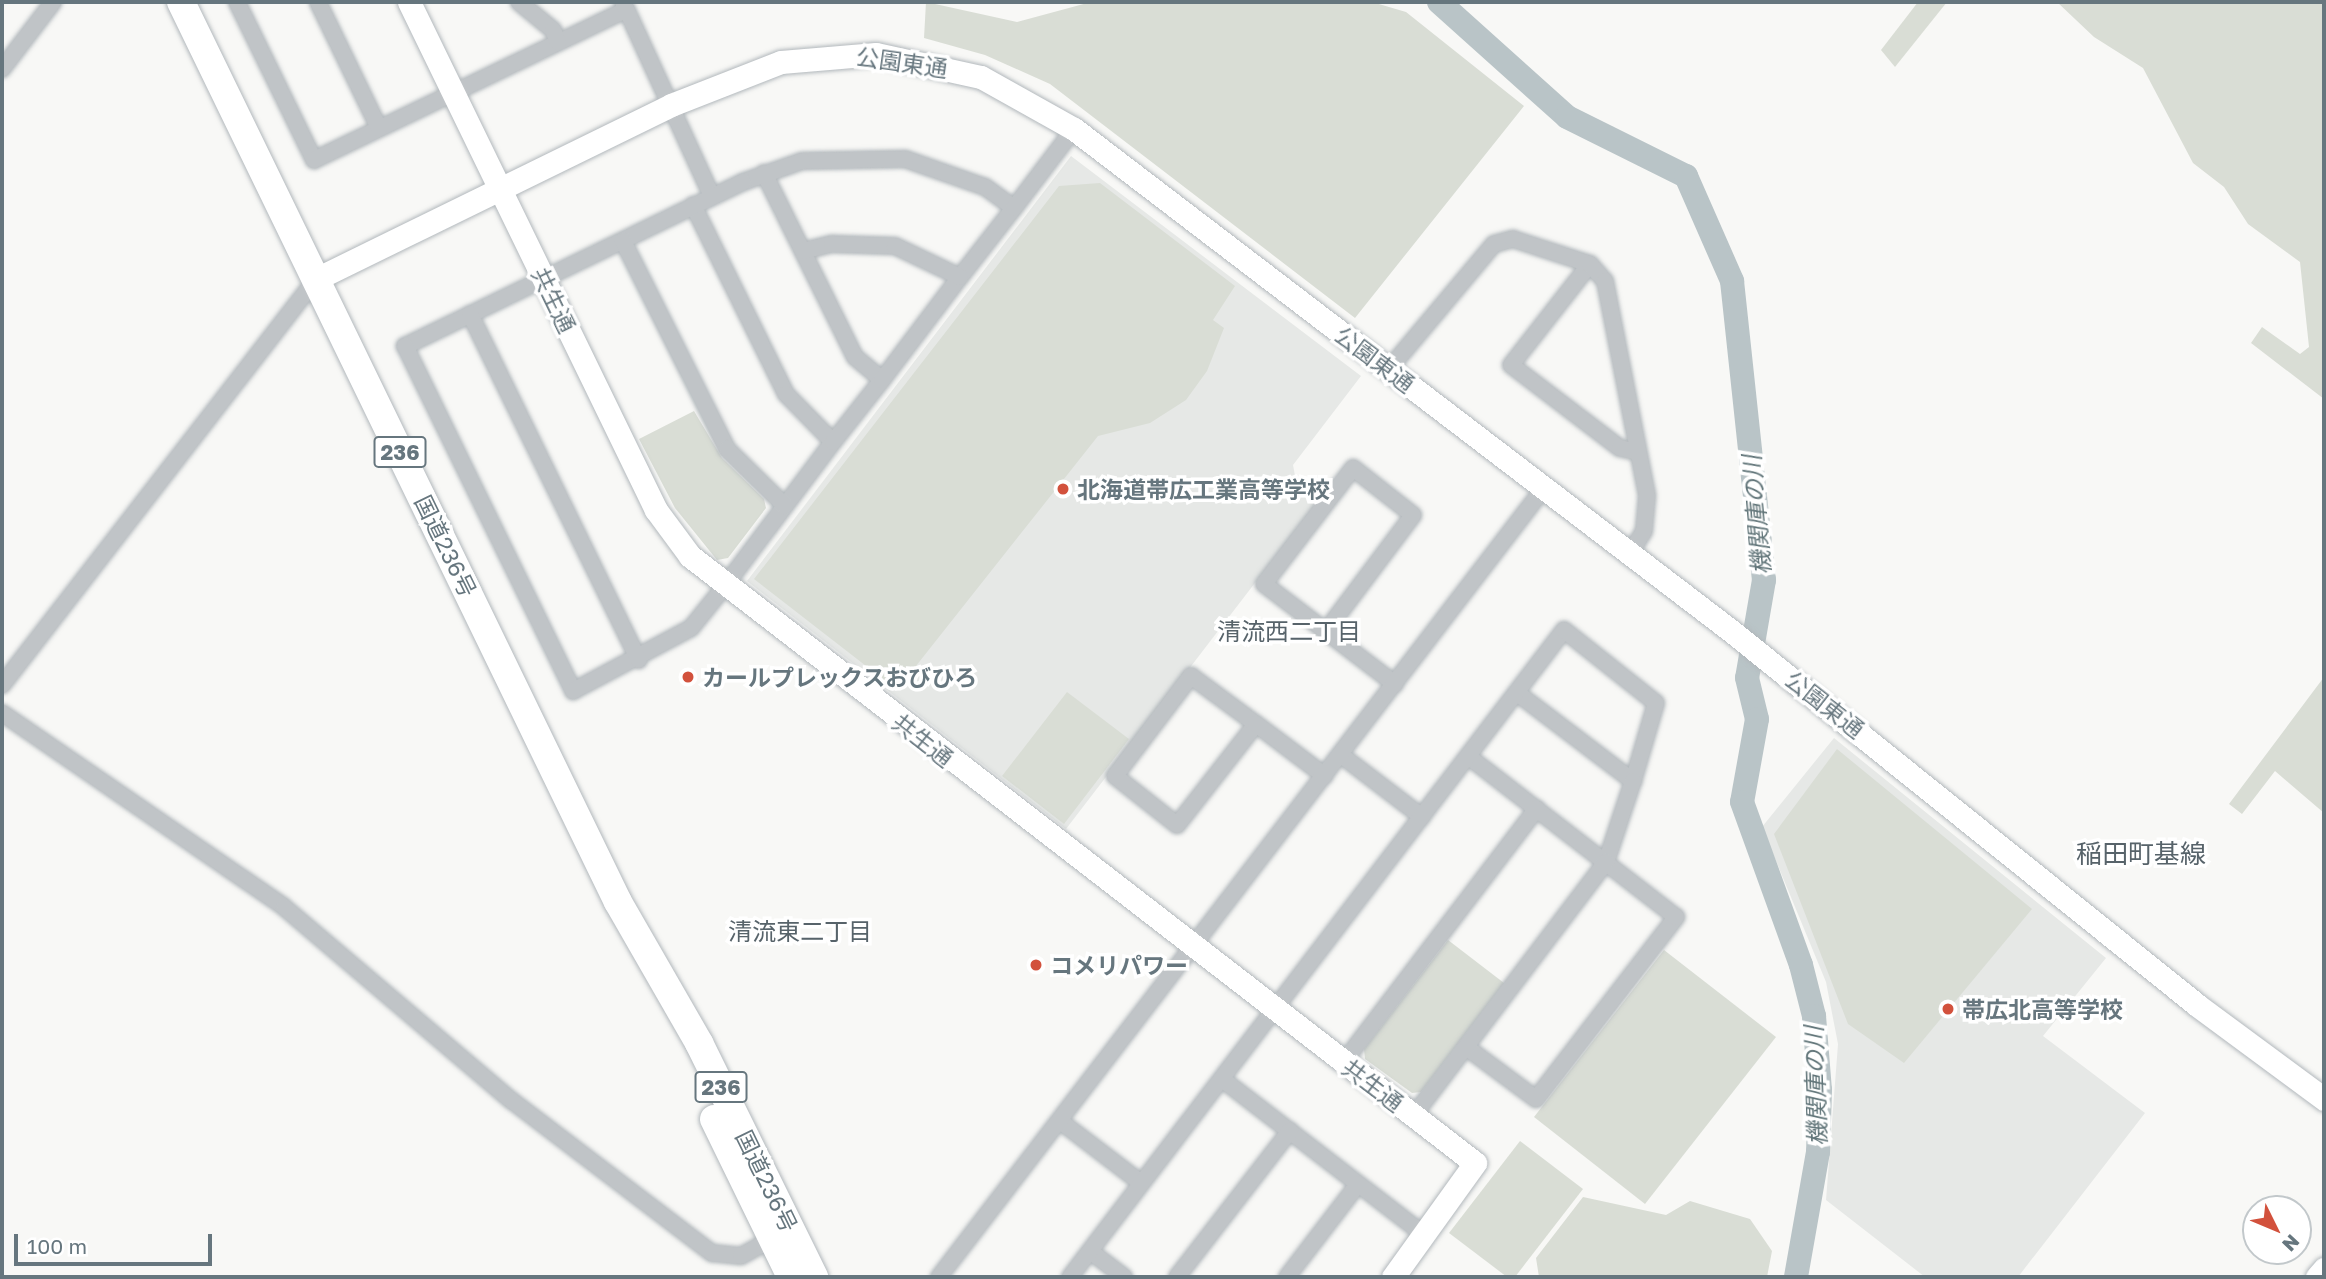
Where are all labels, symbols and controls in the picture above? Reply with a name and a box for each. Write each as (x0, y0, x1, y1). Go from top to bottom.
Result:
street label: 公園東通 (855, 42, 949, 82)
street label: 共生通 (526, 263, 582, 337)
street label: 公園東通 (1330, 320, 1420, 398)
road number: 236 (372, 434, 428, 470)
water label: 機関庫の川 (1736, 454, 1776, 576)
place label: 北海道帯広工業高等学校 (1077, 475, 1330, 503)
marker: 北海道帯広工業高等学校 (1055, 481, 1071, 497)
street label: 国道236号 (410, 491, 482, 601)
district label: 清流西二丁目 (1217, 617, 1361, 645)
place label: カールプレックスおびひろ (702, 663, 978, 691)
street label: 公園東通 (1780, 665, 1870, 743)
marker: カールプレックスおびひろ (680, 669, 696, 685)
street label: 共生通 (887, 708, 959, 772)
district label: 稲田町基線 (2076, 838, 2206, 870)
district label: 清流東二丁目 (728, 917, 872, 945)
place label: コメリパワー (1050, 951, 1188, 979)
marker: コメリパワー (1028, 957, 1044, 973)
place label: 帯広北高等学校 (1962, 995, 2123, 1023)
marker: 帯広北高等学校 (1940, 1001, 1956, 1017)
water label: 機関庫の川 (1799, 1026, 1831, 1146)
street label: 共生通 (1337, 1053, 1409, 1117)
road number: 236 (693, 1070, 749, 1104)
street label: 国道236号 (731, 1126, 803, 1236)
north arrow (2242, 1195, 2312, 1265)
scale bar (18, 1220, 215, 1264)
text: N (2278, 1230, 2305, 1256)
text: 100 m (27, 1233, 87, 1259)

